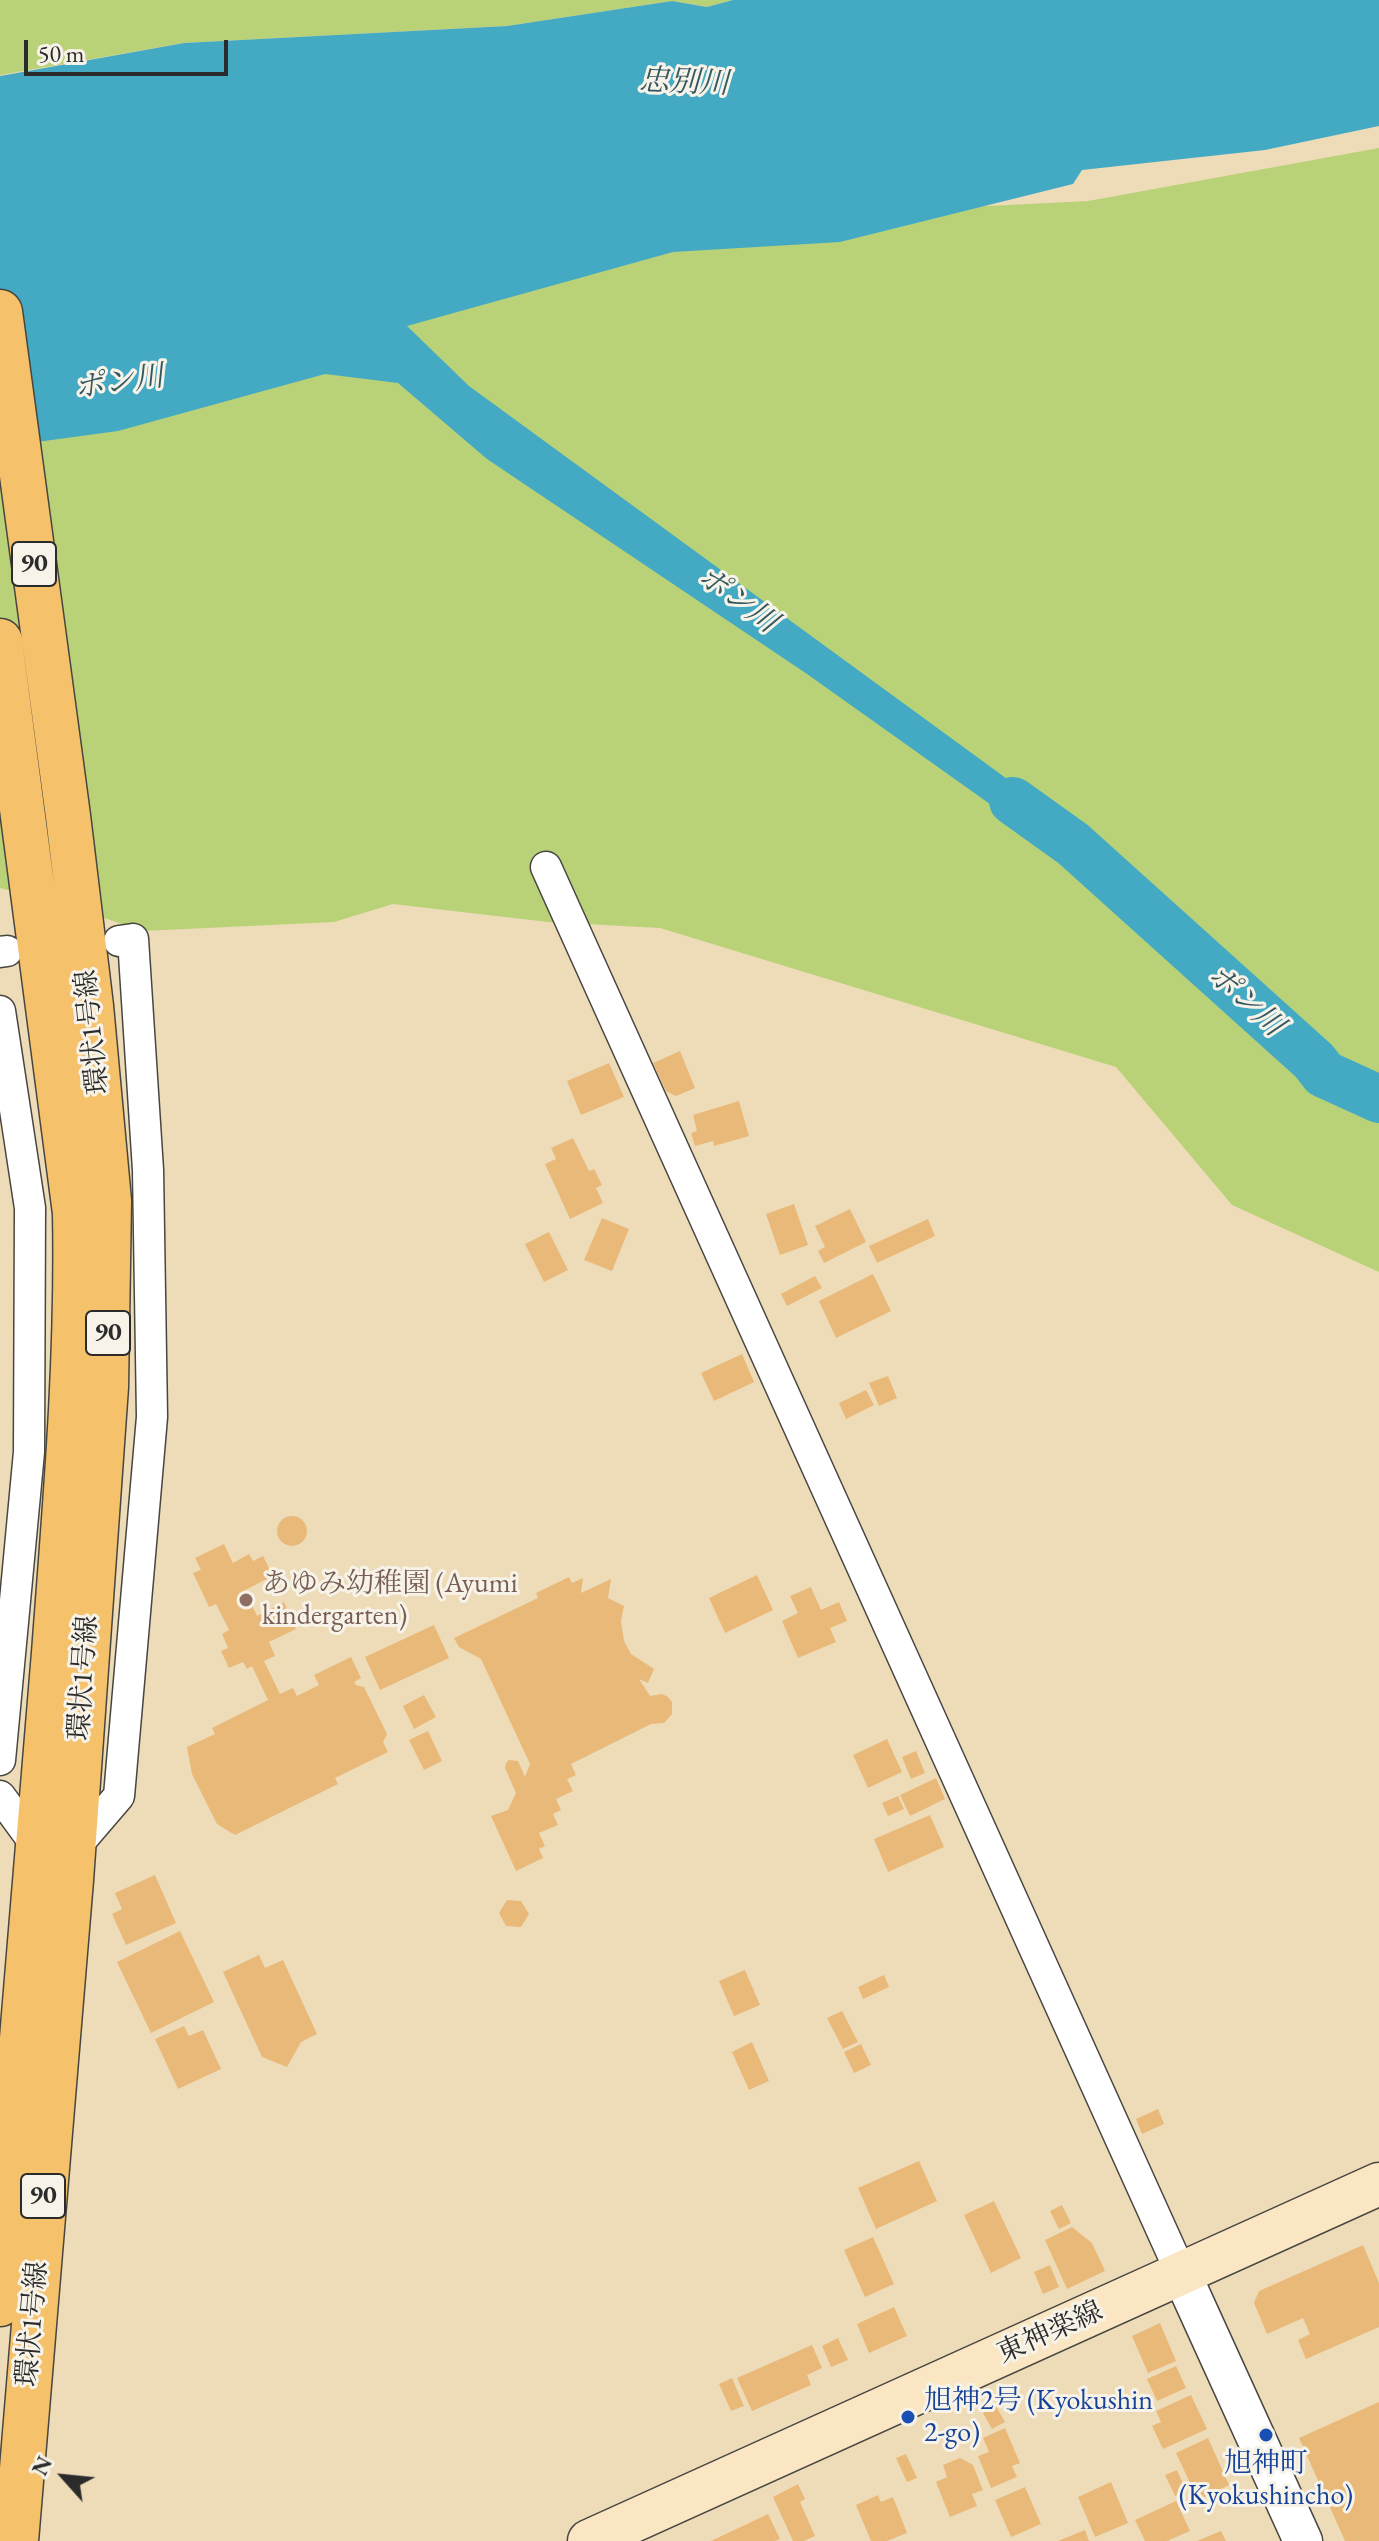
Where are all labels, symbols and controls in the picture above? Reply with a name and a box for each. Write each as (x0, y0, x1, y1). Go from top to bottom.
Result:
scale bar (28, 24, 232, 74)
text: 50 m (38, 38, 85, 69)
water label: 忠別川 (638, 63, 730, 103)
water label: ポン川 (72, 359, 166, 407)
road number: 90 (12, 542, 56, 586)
water label: ポン川 (690, 559, 784, 641)
water label: ポン川 (1200, 958, 1290, 1044)
street label: 環状1号線 (70, 968, 116, 1096)
road number: 90 (86, 1311, 130, 1355)
place label: あゆみ幼稚園 (Ayumi kindergarten) (262, 1567, 517, 1633)
marker: あゆみ幼稚園 (Ayumi kindergarten) (237, 1591, 255, 1609)
street label: 環状1号線 (63, 1614, 105, 1742)
road number: 90 (21, 2174, 65, 2218)
street label: 環状1号線 (11, 2260, 55, 2388)
street label: 東神楽線 (992, 2295, 1108, 2371)
place label: 旭神2号 (Kyokushin 2-go) (924, 2384, 1153, 2450)
marker: 旭神2号 (Kyokushin 2-go) (899, 2408, 917, 2426)
marker: 旭神町 (Kyokushincho) (1257, 2426, 1275, 2444)
north arrow (24, 2437, 104, 2517)
place label: 旭神町 (Kyokushincho) (1179, 2447, 1353, 2513)
text: N (25, 2451, 59, 2480)

